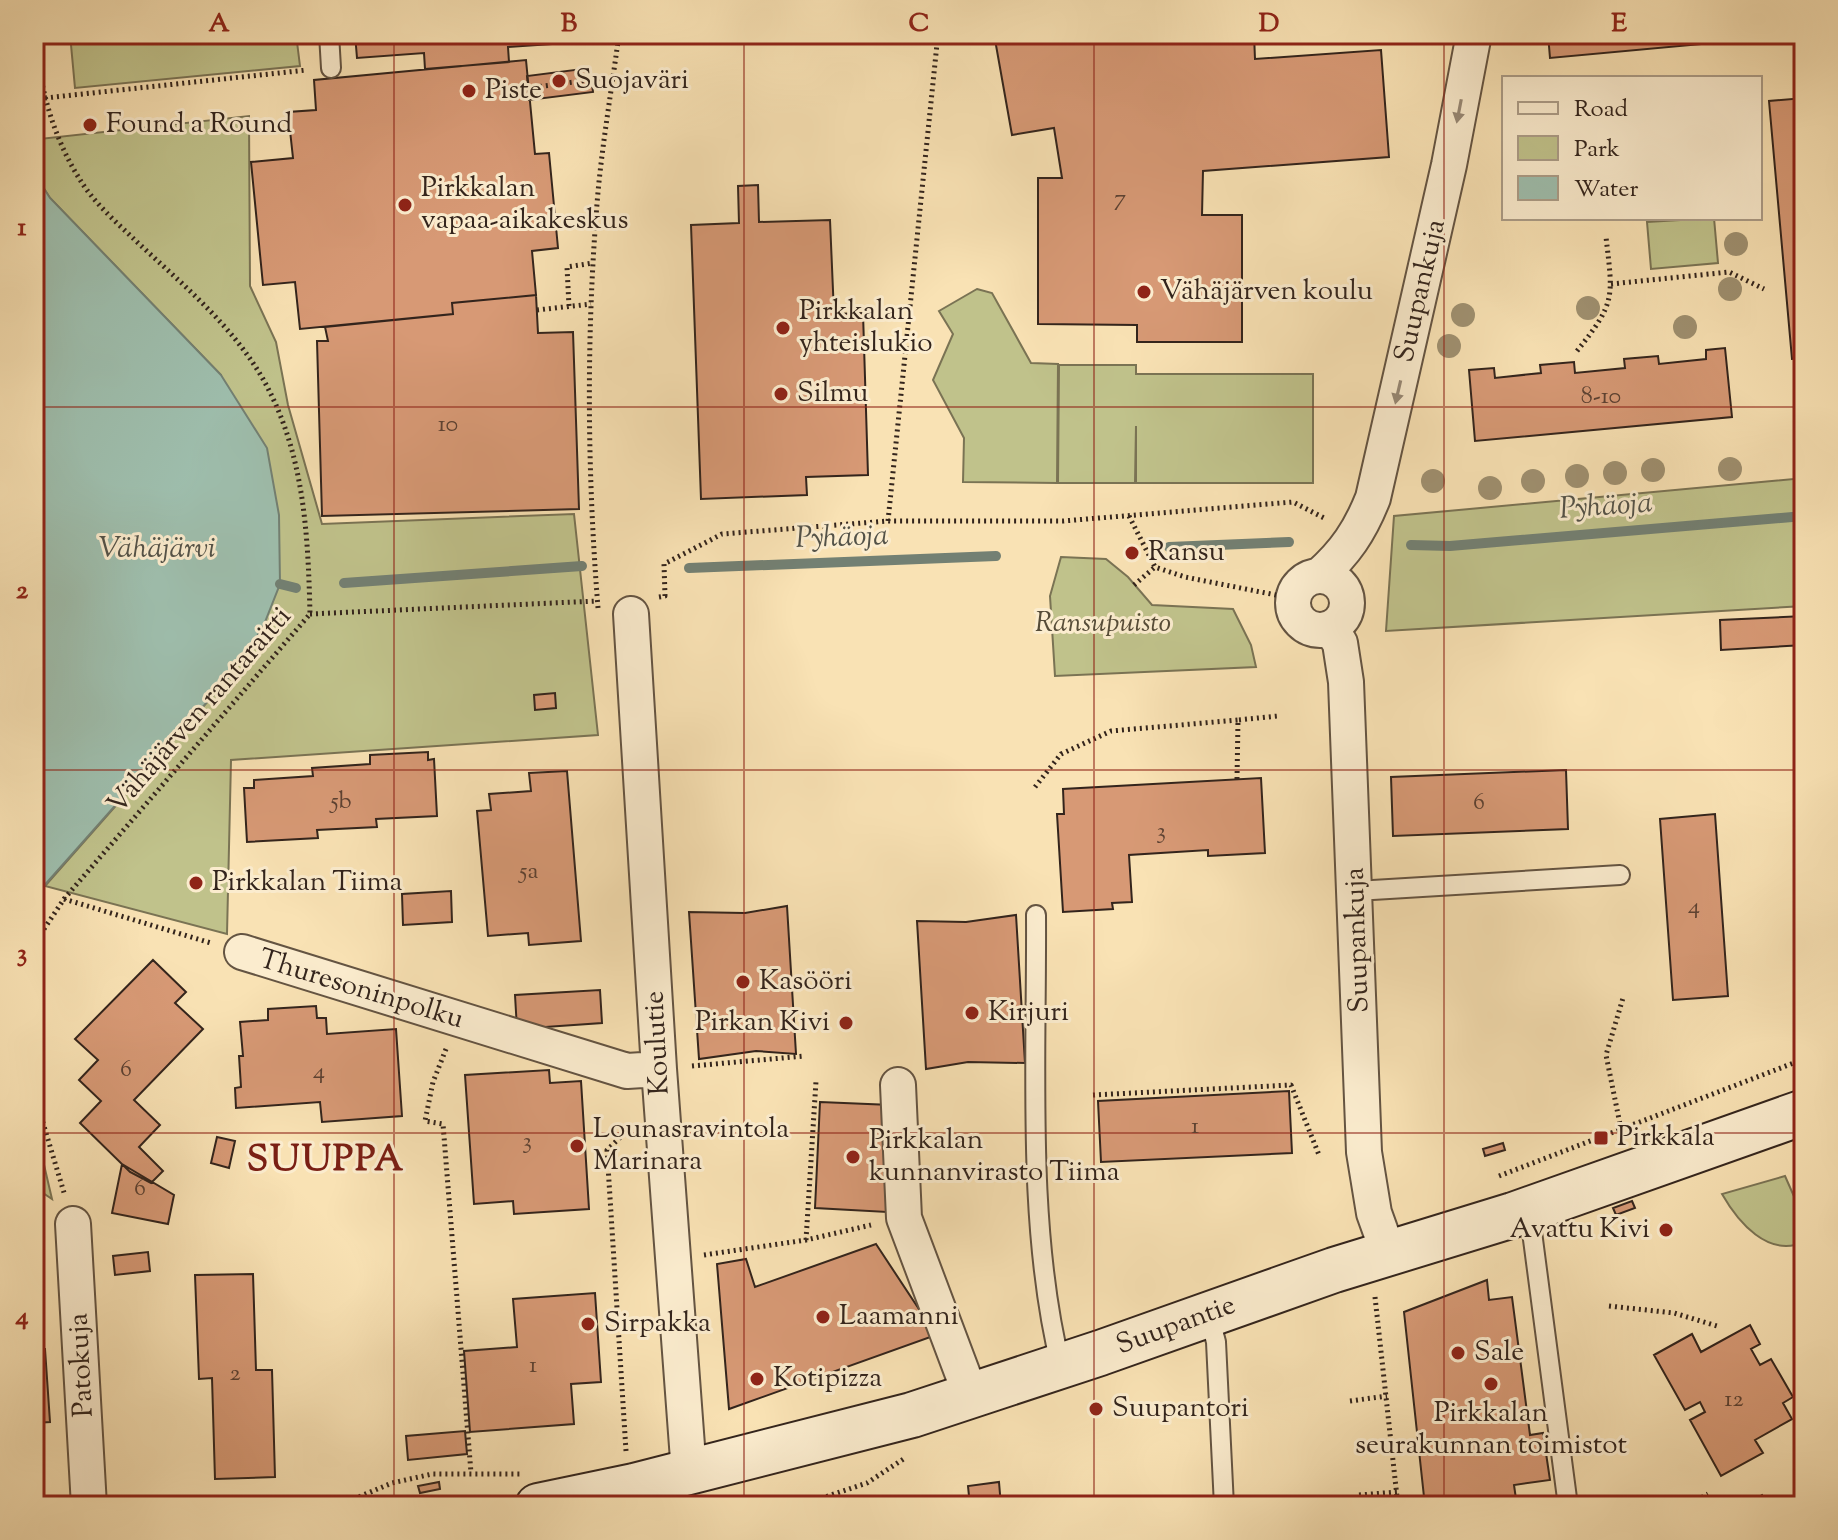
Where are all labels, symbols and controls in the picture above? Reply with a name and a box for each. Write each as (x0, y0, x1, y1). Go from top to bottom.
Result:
text: A (208, 6, 230, 43)
text: B (561, 6, 578, 43)
text: C (909, 6, 929, 43)
text: D (1259, 6, 1279, 43)
text: E (1611, 6, 1627, 43)
place label: Suojaväri (575, 61, 689, 101)
place label: Piste (485, 71, 542, 111)
marker: Suojaväri (550, 72, 568, 90)
legend (1502, 76, 1762, 220)
marker: Piste (460, 82, 478, 100)
text: Road (1574, 93, 1628, 127)
one-way arrow (1452, 98, 1465, 123)
place label: Found a Round (106, 105, 292, 145)
marker: Found a Round (81, 116, 99, 134)
text: Park (1574, 133, 1620, 167)
place label: Pirkkalan vapaa-aikakeskus (421, 169, 628, 241)
text: Water (1574, 173, 1638, 207)
house number: 7 (1114, 182, 1126, 216)
marker: Pirkkalan vapaa-aikakeskus (396, 196, 414, 214)
text: 1 (18, 210, 27, 247)
street label: Suupankuja (1385, 215, 1457, 366)
place label: Vähäjärven koulu (1160, 272, 1373, 312)
marker: Vähäjärven koulu (1135, 283, 1153, 301)
place label: Pirkkalan yhteislukio (799, 292, 933, 364)
marker: Pirkkalan yhteislukio (774, 319, 792, 337)
place label: Silmu (797, 374, 868, 414)
one-way arrow (1391, 380, 1404, 405)
house number: 8-10 (1581, 380, 1621, 414)
marker: Silmu (772, 385, 790, 403)
house number: 10 (438, 408, 458, 442)
water label: Pyhäoja (1558, 482, 1654, 532)
water label: Pyhäoja (795, 515, 889, 561)
water label: Vähäjärvi (99, 528, 215, 571)
place label: Ransu (1148, 533, 1225, 573)
marker: Ransu (1123, 544, 1141, 562)
text: 2 (16, 573, 29, 610)
street label: Vähäjärven rantaraitti (99, 599, 301, 823)
park label: Ransupuisto (1035, 604, 1171, 644)
house number: 5b (328, 785, 352, 819)
house number: 6 (1473, 786, 1485, 820)
house number: 3 (1156, 815, 1166, 849)
house number: 5a (517, 855, 539, 889)
place label: Pirkkalan Tiima (212, 863, 403, 903)
street label: Suupankuja (1335, 866, 1381, 1013)
marker: Pirkkalan Tiima (187, 874, 205, 892)
house number: 4 (1688, 890, 1700, 924)
text: 3 (17, 936, 27, 973)
street label: Thuresoninpolku (254, 940, 468, 1040)
place label: Kasööri (759, 962, 852, 1002)
marker: Kasööri (734, 973, 752, 991)
street label: Koulutie (635, 990, 681, 1096)
place label: Kirjuri (988, 993, 1069, 1033)
place label: Pirkan Kivi (695, 1003, 830, 1043)
marker: Kirjuri (963, 1004, 981, 1022)
marker: Pirkan Kivi (837, 1014, 855, 1032)
house number: 6 (120, 1053, 132, 1087)
house number: 4 (313, 1055, 325, 1089)
place label: Lounasravintola Marinara (593, 1110, 789, 1182)
house number: 1 (1191, 1110, 1199, 1144)
place label: Pirkkala (1617, 1118, 1715, 1158)
place label: Pirkkalan kunnanvirasto Tiima (869, 1121, 1120, 1193)
house number: 3 (522, 1125, 532, 1159)
marker: Pirkkala (1592, 1129, 1610, 1147)
district label: SUUPPA (247, 1135, 405, 1187)
marker: Lounasravintola Marinara (568, 1137, 586, 1155)
marker: Pirkkalan kunnanvirasto Tiima (844, 1148, 862, 1166)
house number: 6 (134, 1172, 146, 1206)
place label: Avattu Kivi (1510, 1210, 1650, 1250)
marker: Avattu Kivi (1657, 1221, 1675, 1239)
street label: Suupantie (1111, 1286, 1241, 1366)
place label: Laamanni (839, 1297, 959, 1337)
text: 4 (14, 1299, 29, 1336)
place label: Sirpakka (604, 1304, 711, 1344)
marker: Laamanni (814, 1308, 832, 1326)
street label: Patokuja (59, 1312, 105, 1418)
marker: Sirpakka (579, 1315, 597, 1333)
place label: Sale (1474, 1333, 1524, 1373)
marker: Sale (1449, 1344, 1467, 1362)
house number: 1 (529, 1349, 537, 1383)
house number: 2 (229, 1357, 241, 1391)
place label: Kotipizza (773, 1359, 882, 1399)
marker: Kotipizza (748, 1370, 766, 1388)
marker: Pirkkalan seurakunnan toimistot (1482, 1375, 1500, 1393)
house number: 12 (1724, 1383, 1744, 1417)
place label: Suupantori (1112, 1389, 1249, 1429)
place label: Pirkkalan seurakunnan toimistot (1355, 1394, 1628, 1466)
marker: Suupantori (1087, 1400, 1105, 1418)

